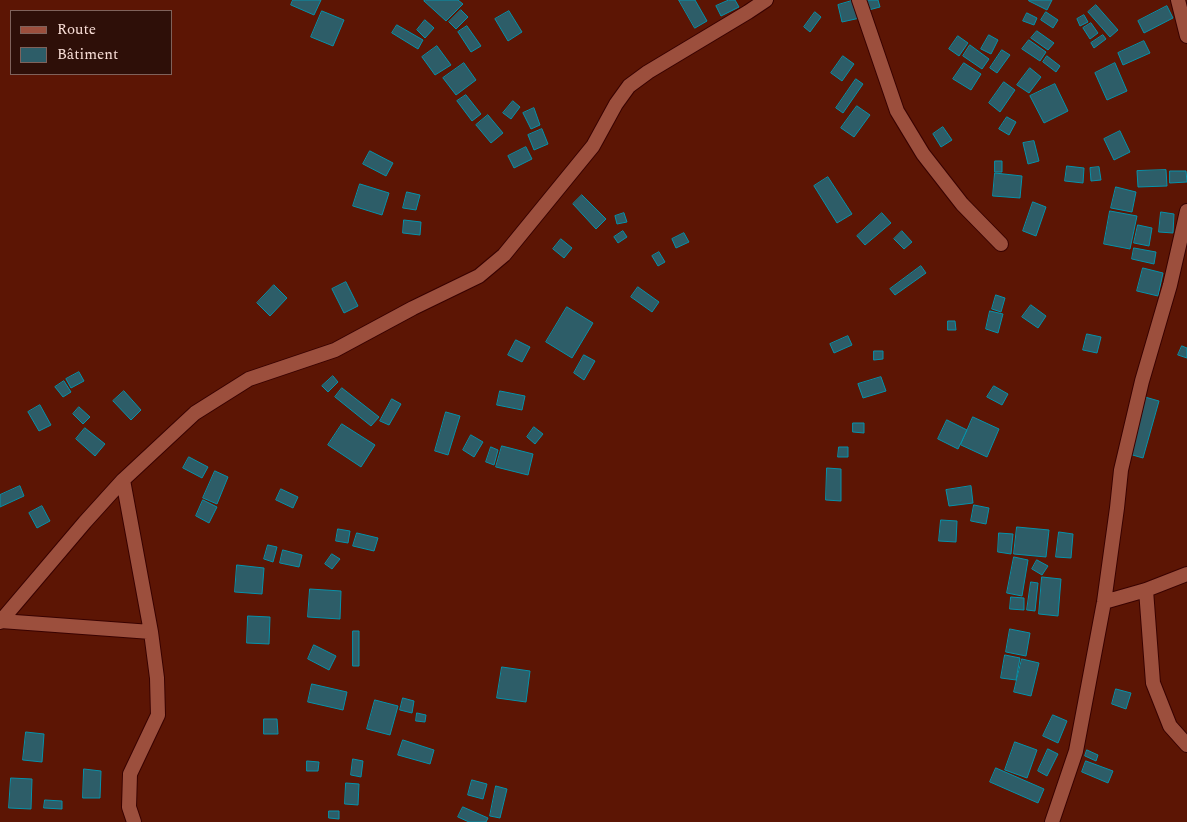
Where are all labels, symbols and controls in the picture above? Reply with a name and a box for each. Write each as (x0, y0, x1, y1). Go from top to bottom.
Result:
legend (10, 10, 172, 75)
text: Route (57, 18, 96, 41)
text: Bâtiment (57, 43, 118, 66)

